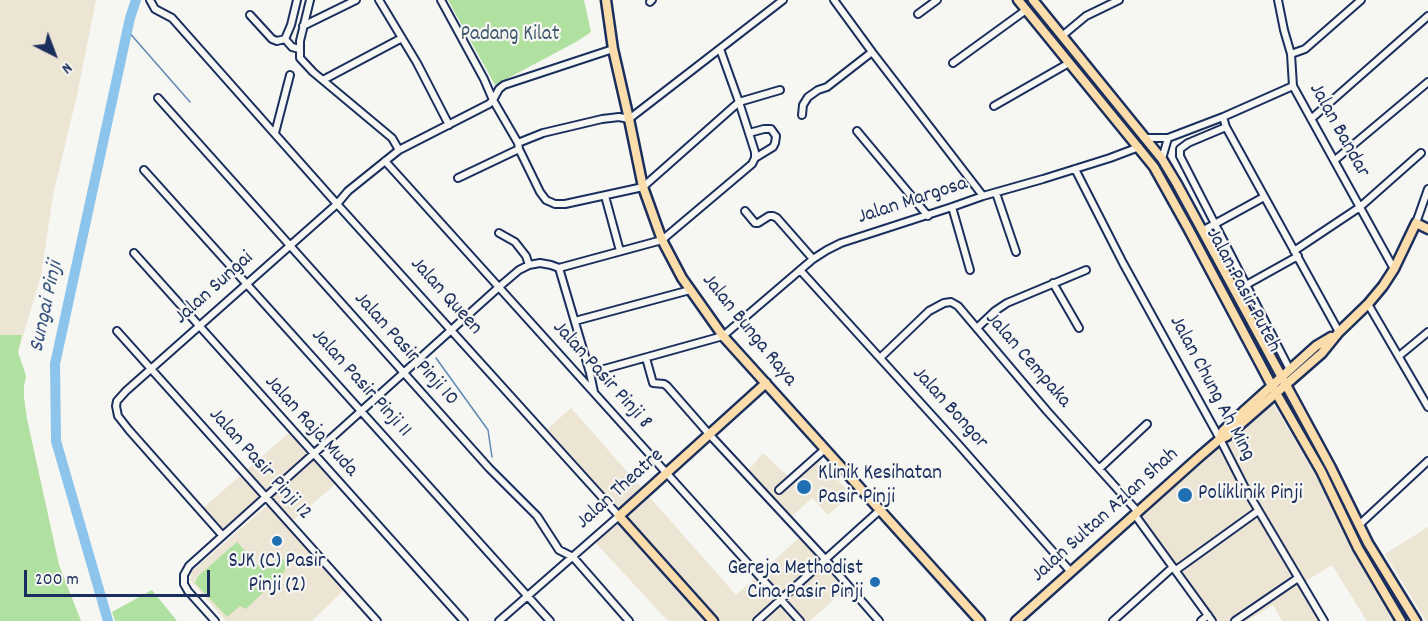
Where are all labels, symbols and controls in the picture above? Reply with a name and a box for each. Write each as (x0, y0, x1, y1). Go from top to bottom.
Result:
park label: Padang Kilat (461, 23, 559, 49)
north arrow (24, 24, 84, 84)
text: N (56, 57, 77, 79)
street label: Jalan Bandar (1302, 79, 1374, 183)
street label: Jalan Margosa (855, 172, 971, 232)
street label: Jalan Pasir Puteh (1199, 225, 1285, 357)
street label: Jalan Sungai (170, 247, 260, 331)
street label: Jalan Queen (403, 253, 487, 341)
water label: Sungai Pinji (25, 259, 71, 355)
street label: Jalan Bunga Raya (695, 270, 801, 392)
street label: Jalan Pasir Pinji 10 (347, 288, 463, 412)
street label: Jalan Cempaka (978, 308, 1076, 414)
street label: Jalan Chung Ah Ming (1162, 312, 1260, 466)
street label: Jalan Pasir Pinji 8 (546, 317, 656, 435)
street label: Jalan Pasir Pinji 11 (304, 324, 416, 444)
street label: Jalan Bongor (905, 363, 993, 455)
street label: Jalan Raja Muda (258, 371, 362, 483)
street label: Jalan Pasir Pinji 12 (202, 404, 316, 526)
street label: Jalan Sultan Azlan Shah (1027, 443, 1185, 589)
street label: Jalan Theatre (572, 444, 670, 536)
place label: Klinik Kesihatan Pasir Pinji (818, 462, 942, 512)
marker: Klinik Kesihatan Pasir Pinji (795, 478, 813, 496)
place label: Poliklinik Pinji (1198, 482, 1303, 508)
marker: Poliklinik Pinji (1176, 486, 1194, 504)
marker: SJK (C) Pasir Pinji (2) (270, 534, 284, 548)
place label: SJK (C) Pasir Pinji (2) (229, 550, 325, 600)
place label: Gereja Methodist Cina Pasir Pinji (727, 557, 863, 607)
scale bar (27, 558, 213, 596)
text: 200 m (35, 568, 79, 593)
marker: Gereja Methodist Cina Pasir Pinji (868, 575, 882, 589)

